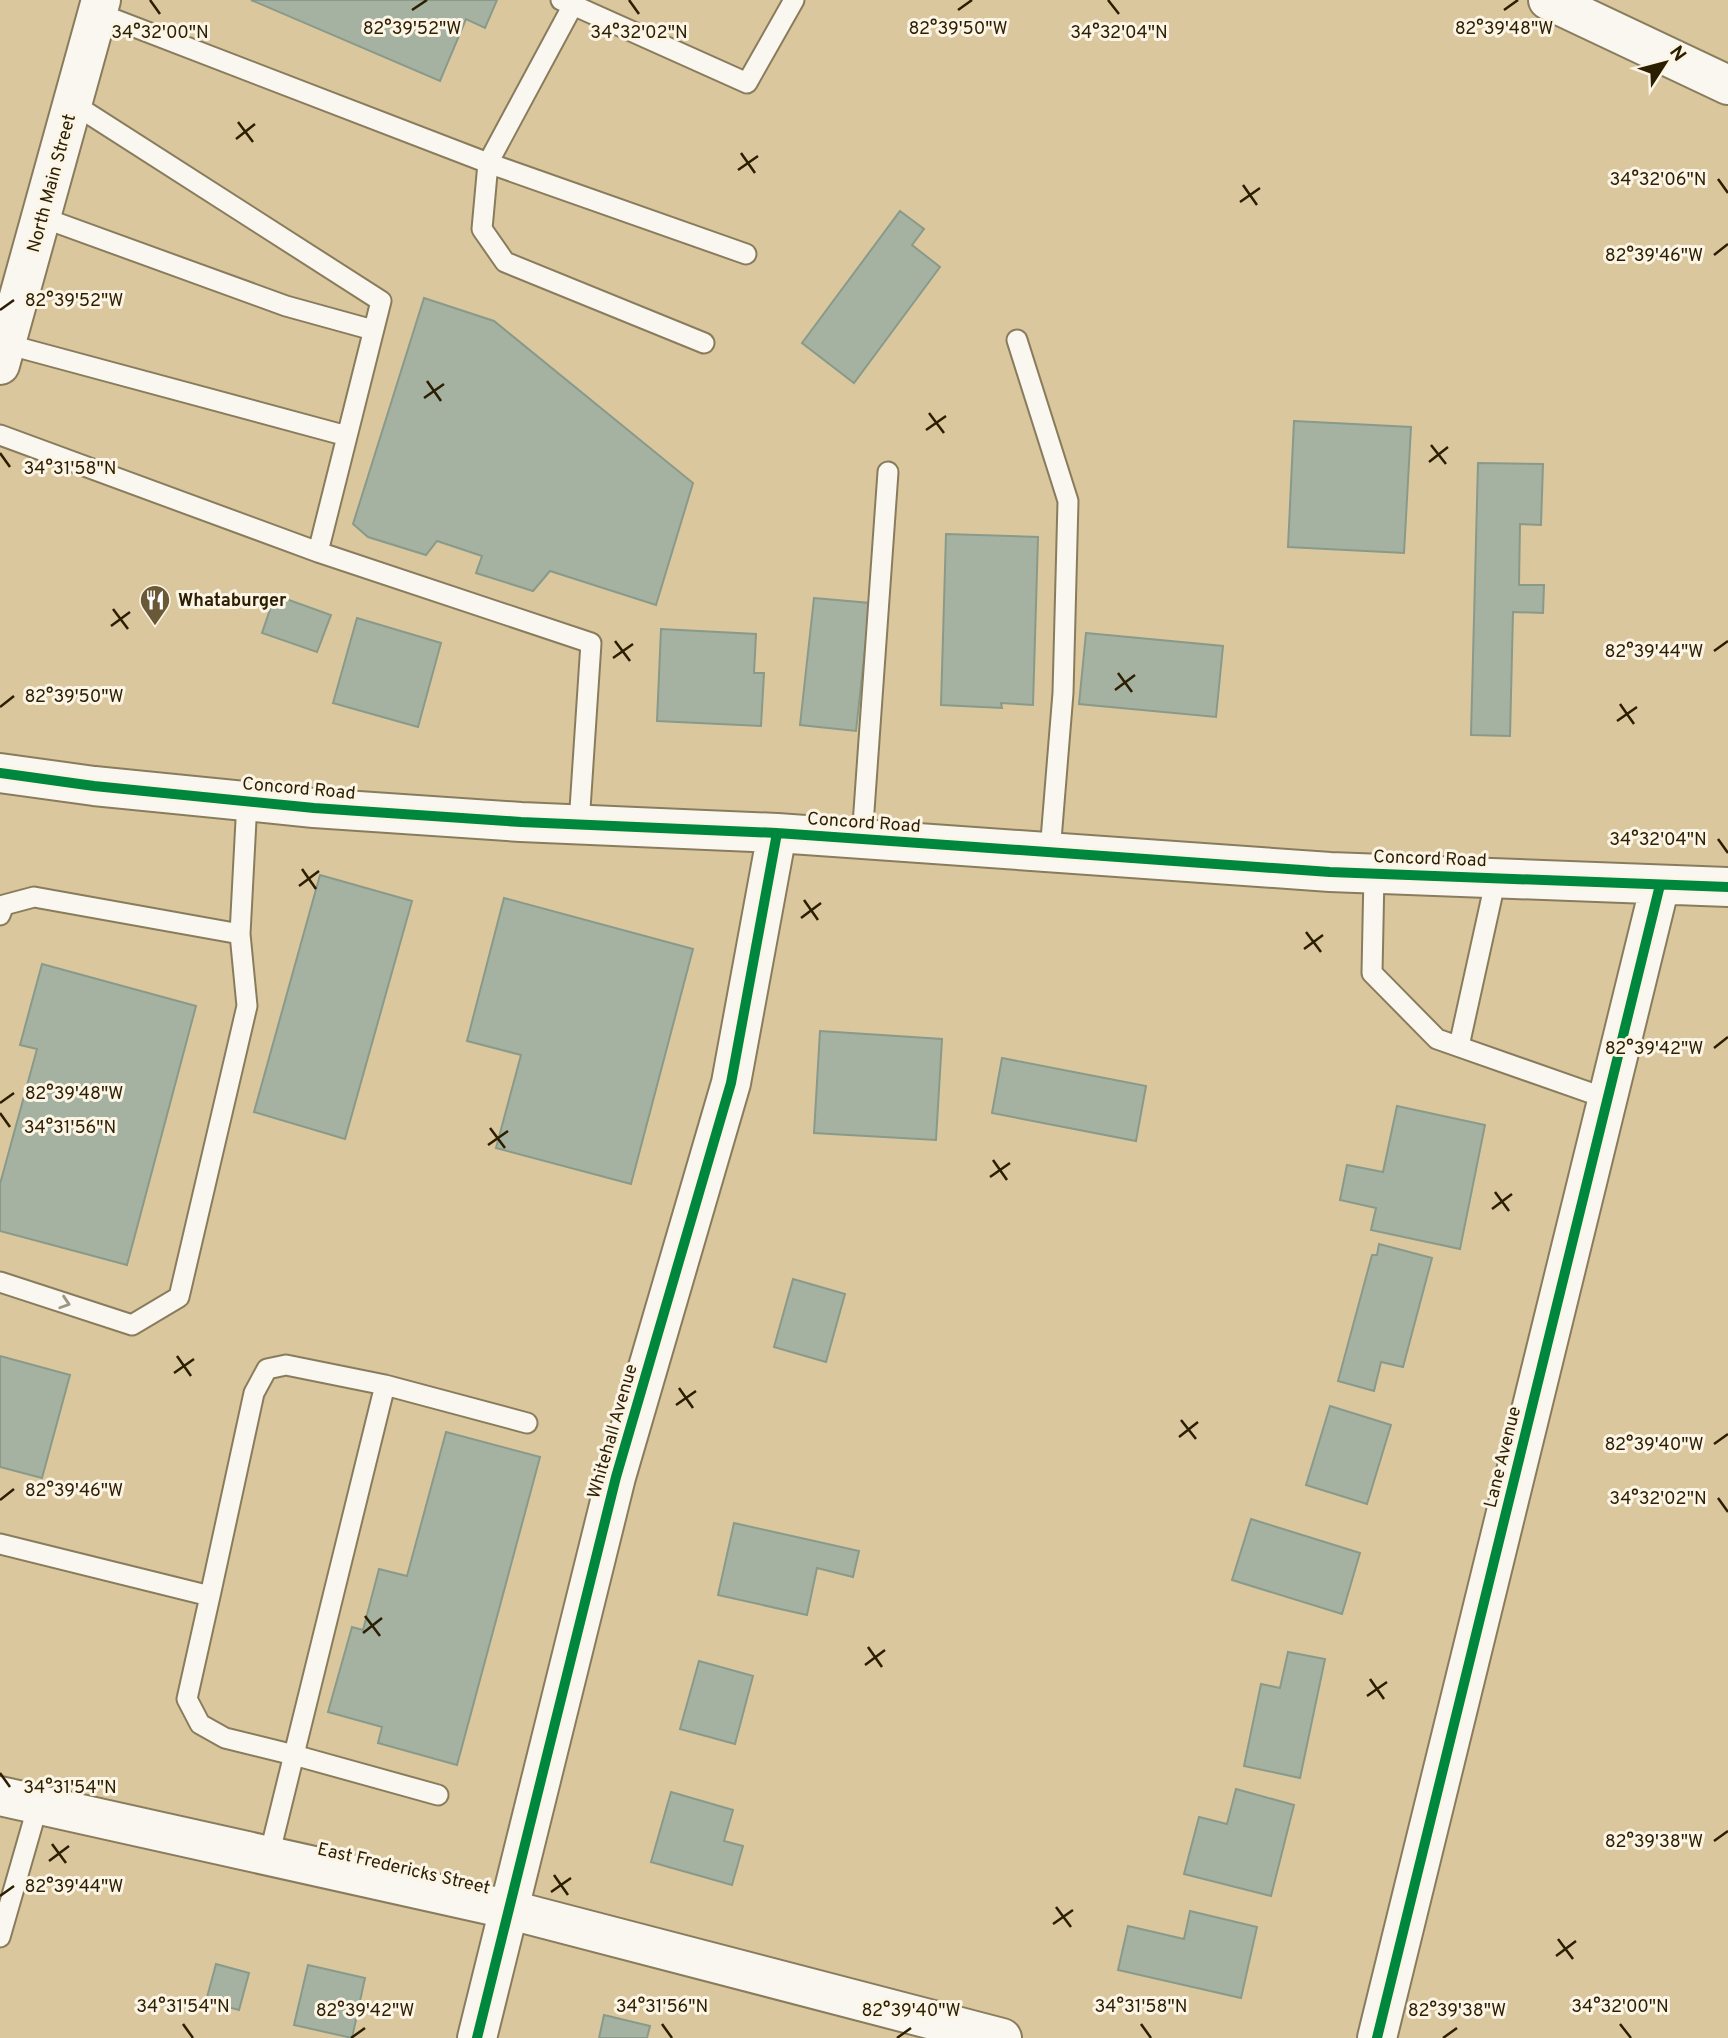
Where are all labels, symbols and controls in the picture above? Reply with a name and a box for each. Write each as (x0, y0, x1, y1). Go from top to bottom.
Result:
text: 82°39'52"W (363, 18, 461, 41)
text: 82°39'50"W (908, 18, 1008, 41)
text: 82°39'48"W (1455, 18, 1553, 41)
text: 34°32'00"N (111, 22, 209, 45)
text: 34°32'02"N (590, 22, 688, 45)
text: 34°32'04"N (1070, 22, 1168, 45)
north arrow (1630, 28, 1700, 98)
text: N (1663, 42, 1691, 67)
street label: North Main Street (23, 111, 82, 255)
text: 34°32'06"N (1609, 169, 1707, 192)
text: 82°39'46"W (1605, 245, 1703, 268)
text: 82°39'52"W (25, 290, 123, 313)
text: 34°31'58"N (24, 458, 116, 481)
restaurant icon: Whataburger (138, 583, 172, 627)
place label: Whataburger (178, 590, 287, 613)
text: 82°39'44"W (1605, 641, 1703, 664)
text: 82°39'50"W (24, 686, 124, 709)
street label: Concord Road (241, 773, 357, 806)
street label: Concord Road (806, 808, 921, 839)
text: 34°32'04"N (1609, 829, 1707, 852)
street label: Concord Road (1373, 846, 1487, 873)
text: 82°39'42"W (1605, 1038, 1703, 1061)
text: 82°39'48"W (25, 1083, 123, 1106)
text: 34°31'56"N (24, 1117, 116, 1140)
one-way arrow (58, 1295, 70, 1310)
street label: Whitehall Avenue (583, 1361, 644, 1501)
street label: Lane Avenue (1480, 1404, 1527, 1510)
text: 82°39'40"W (1604, 1434, 1704, 1457)
text: 82°39'46"W (25, 1480, 123, 1503)
text: 34°32'02"N (1609, 1488, 1707, 1511)
text: 34°31'54"N (23, 1777, 117, 1800)
text: 82°39'38"W (1605, 1831, 1703, 1854)
street label: East Fredericks Street (315, 1838, 492, 1901)
text: 82°39'44"W (25, 1876, 123, 1899)
text: 34°31'54"N (136, 1996, 230, 2019)
text: 34°31'56"N (616, 1996, 708, 2019)
text: 34°31'58"N (1095, 1996, 1187, 2019)
text: 34°32'00"N (1571, 1996, 1669, 2019)
text: 82°39'42"W (316, 2000, 414, 2023)
text: 82°39'40"W (861, 2000, 961, 2023)
text: 82°39'38"W (1408, 2000, 1506, 2023)

